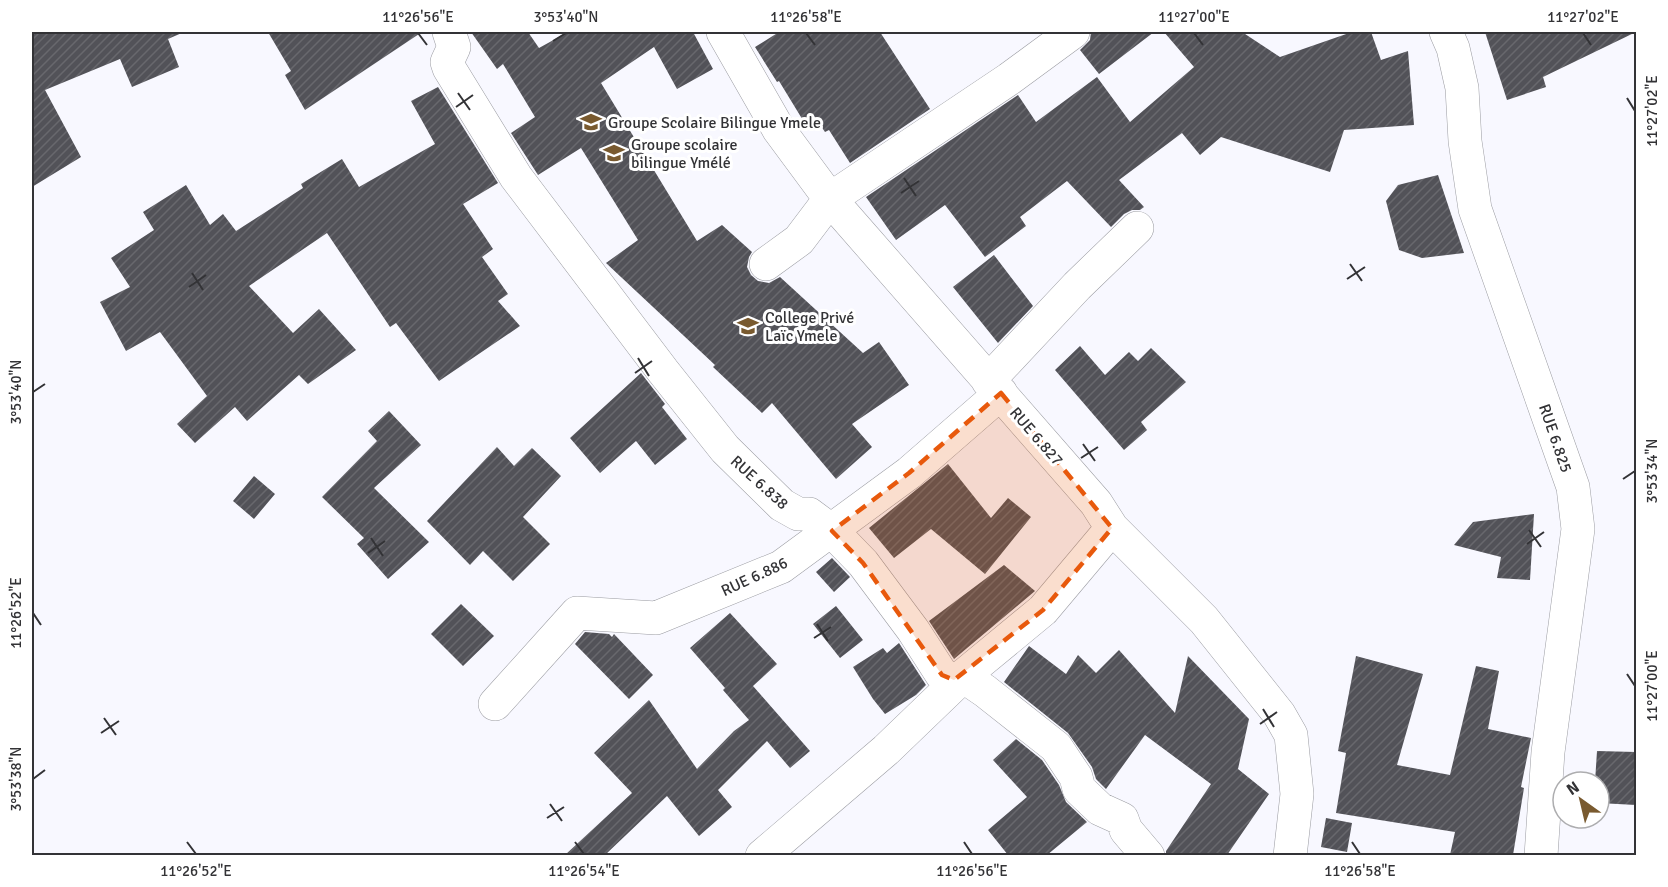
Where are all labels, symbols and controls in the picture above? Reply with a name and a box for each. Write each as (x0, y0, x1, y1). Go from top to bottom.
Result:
text: 11°26'56"E (382, 8, 454, 26)
text: 3°53'40"N (533, 8, 599, 26)
text: 11°26'58"E (770, 8, 842, 26)
text: 11°27'00"E (1158, 8, 1230, 26)
text: 11°27'02"E (1547, 8, 1619, 26)
text: 11°27'02"E (1643, 75, 1661, 147)
school or university icon: Groupe Scolaire Bilingue Ymele (579, 110, 603, 134)
place label: Groupe Scolaire Bilingue Ymele (608, 113, 821, 133)
place label: Groupe scolaire bilingue Ymélé (631, 135, 738, 173)
school or university icon: Groupe scolaire bilingue Ymélé (602, 141, 626, 165)
place label: College Privé Laïc Ymele (765, 308, 854, 346)
school or university icon: College Privé Laïc Ymele (736, 314, 760, 338)
text: 3°53'40"N (7, 359, 25, 425)
street label: RUE 6.825 (1534, 401, 1576, 475)
street label: RUE 6.827 (1005, 403, 1067, 470)
text: 3°53'34"N (1643, 438, 1661, 504)
street label: RUE 6.838 (726, 451, 793, 514)
street label: RUE 6.886 (718, 553, 791, 601)
text: 11°26'52"E (7, 577, 25, 649)
text: 11°27'00"E (1643, 650, 1661, 722)
text: 3°53'38"N (7, 746, 25, 812)
north arrow (1551, 770, 1611, 830)
text: N (1563, 777, 1583, 800)
text: 11°26'52"E (160, 862, 232, 880)
text: 11°26'54"E (548, 862, 620, 880)
text: 11°26'56"E (936, 862, 1008, 880)
text: 11°26'58"E (1324, 862, 1396, 880)

